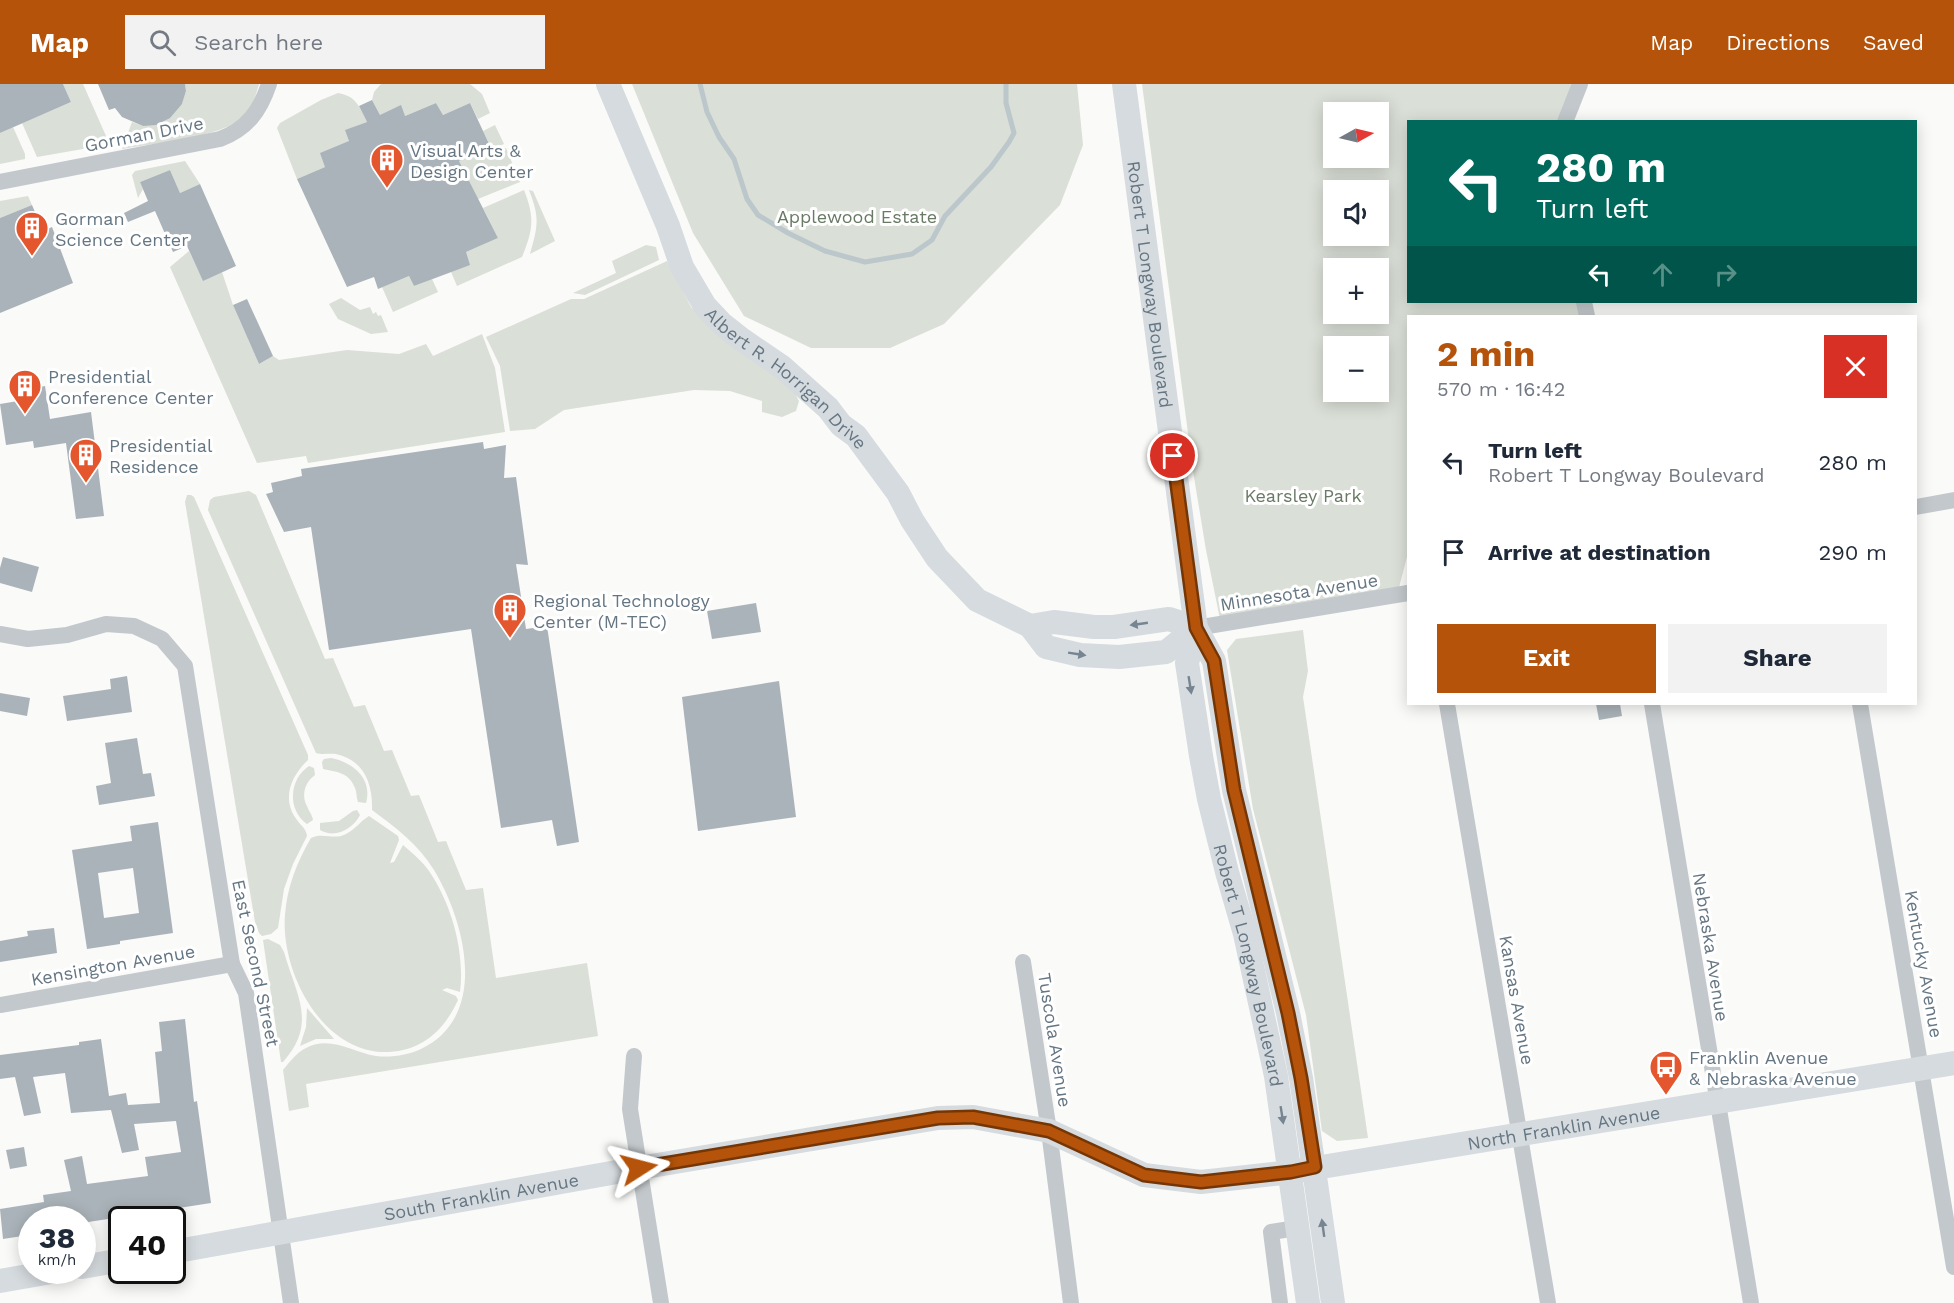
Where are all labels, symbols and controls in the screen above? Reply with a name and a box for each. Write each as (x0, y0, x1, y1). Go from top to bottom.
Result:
search box (125, 15, 545, 69)
text: Map (30, 26, 89, 59)
icon: search (146, 26, 179, 59)
text: Search here (194, 30, 323, 55)
text: Map (1650, 30, 1693, 55)
text: Directions (1726, 30, 1830, 55)
text: Saved (1863, 30, 1924, 55)
north arrow (1323, 102, 1389, 168)
map controls (1323, 102, 1389, 402)
street label: Gorman Drive (83, 112, 205, 156)
place label: Visual Arts & Design Center (410, 140, 534, 182)
building icon: Visual Arts & Design Center (369, 142, 405, 189)
text: 280 m (1536, 143, 1666, 192)
icon: left (1437, 144, 1515, 222)
street label: Robert T Longway Boulevard (1124, 159, 1177, 409)
button: sound (1323, 180, 1389, 246)
text: Turn left (1536, 193, 1648, 225)
park label: Applewood Estate (777, 206, 937, 227)
place label: Gorman Science Center (55, 208, 189, 250)
building icon: Gorman Science Center (14, 210, 50, 257)
button: + (1323, 258, 1389, 324)
icon: left (1583, 258, 1616, 291)
icon: ahead (1646, 258, 1679, 291)
icon: right (1709, 258, 1742, 291)
street label: Albert R. Horrigan Drive (701, 303, 872, 453)
text: 2 min (1437, 333, 1535, 375)
button: close (1824, 335, 1887, 398)
button: − (1323, 336, 1389, 402)
place label: Presidential Conference Center (48, 366, 214, 408)
building icon: Presidential Conference Center (7, 368, 43, 415)
text: 570 m · 16:42 (1437, 377, 1565, 401)
pin (1147, 430, 1198, 481)
place label: Presidential Residence (109, 435, 213, 477)
building icon: Presidential Residence (68, 437, 104, 484)
text: Turn left (1488, 438, 1582, 463)
icon: arrive (1156, 439, 1189, 472)
icon: left (1437, 446, 1470, 479)
text: 280 m (1818, 450, 1887, 475)
text: Robert T Longway Boulevard (1488, 463, 1765, 487)
park label: Kearsley Park (1244, 485, 1362, 506)
icon: arrive (1437, 536, 1470, 569)
text: Arrive at destination (1488, 540, 1711, 565)
text: 290 m (1818, 540, 1887, 565)
street label: Minnesota Avenue (1219, 569, 1379, 615)
place label: Regional Technology Center (M-TEC) (533, 590, 710, 632)
building icon: Regional Technology Center (M-TEC) (492, 592, 528, 639)
one-way arrow (1129, 619, 1148, 628)
button: Exit (1437, 624, 1656, 693)
button: Share (1668, 624, 1887, 693)
one-way arrow (1068, 650, 1087, 659)
one-way arrow (1186, 676, 1195, 695)
street label: Robert T Longway Boulevard (1210, 842, 1288, 1088)
street label: Nebraska Avenue (1689, 871, 1733, 1023)
street label: East Second Street (228, 877, 284, 1049)
street label: Kentucky Avenue (1901, 889, 1947, 1039)
street label: Kansas Avenue (1495, 934, 1539, 1066)
street label: Kensington Avenue (29, 940, 197, 990)
street label: Tuscola Avenue (1034, 971, 1076, 1109)
place label: Franklin Avenue & Nebraska Avenue (1689, 1047, 1857, 1089)
bus stop icon: Franklin Avenue & Nebraska Avenue (1648, 1049, 1684, 1096)
street label: North Franklin Avenue (1466, 1101, 1662, 1153)
one-way arrow (1277, 1106, 1286, 1125)
position arrow (607, 1136, 671, 1200)
street label: South Franklin Avenue (382, 1169, 580, 1224)
speed limit sign: 40 (108, 1206, 186, 1284)
one-way arrow (1318, 1218, 1327, 1237)
text: 38 (39, 1220, 75, 1255)
text: km/h (38, 1251, 76, 1269)

